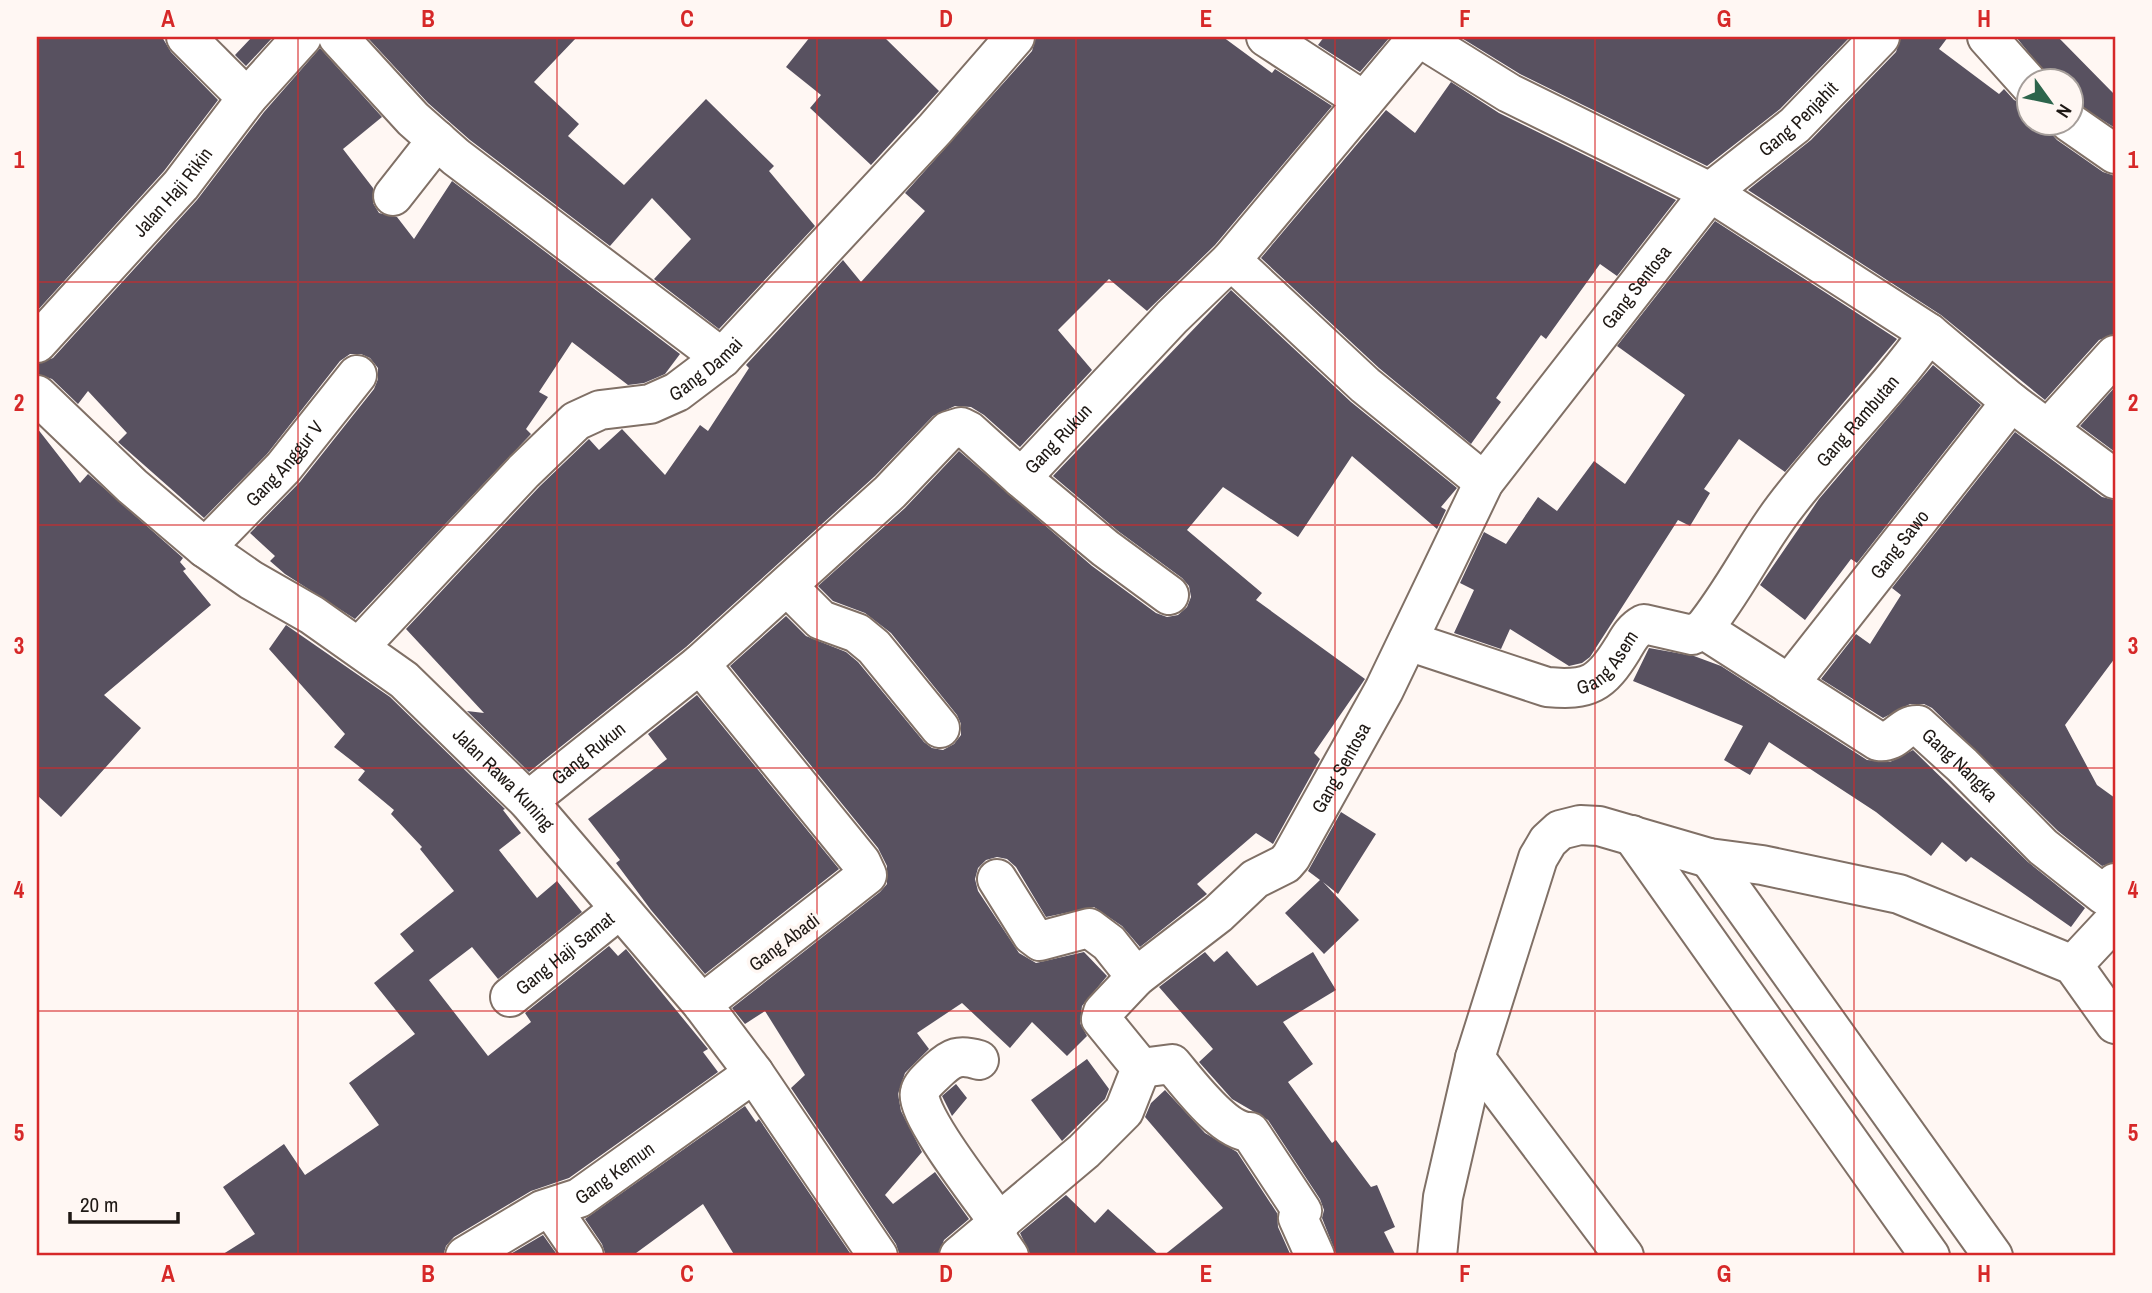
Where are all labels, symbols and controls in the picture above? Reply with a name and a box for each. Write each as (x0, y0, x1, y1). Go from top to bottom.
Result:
text: A (161, 3, 175, 34)
text: B (421, 3, 435, 34)
text: C (680, 3, 694, 34)
text: D (939, 3, 953, 34)
text: E (1200, 3, 1212, 34)
text: F (1459, 3, 1471, 34)
text: G (1717, 3, 1731, 34)
text: H (1977, 3, 1991, 34)
north arrow (2016, 66, 2086, 136)
street label: Gang Penjahit (1753, 75, 1844, 162)
text: N (2050, 99, 2078, 123)
street label: Jalan Haji Rikin (127, 142, 218, 242)
text: 1 (14, 144, 25, 175)
text: 1 (2128, 144, 2139, 175)
street label: Gang Sentosa (1595, 239, 1677, 334)
street label: Gang Damai (665, 331, 748, 407)
street label: Gang Rambutan (1810, 369, 1905, 472)
text: 2 (14, 387, 24, 418)
text: 2 (2128, 387, 2138, 418)
street label: Gang Rukun (1019, 398, 1097, 479)
street label: Gang Anggur V (239, 414, 329, 512)
street label: Gang Sawo (1864, 504, 1935, 584)
street label: Gang Asem (1574, 625, 1644, 700)
text: 3 (14, 630, 24, 661)
text: 3 (2128, 630, 2138, 661)
street label: Gang Rukun (546, 716, 631, 790)
street label: Gang Sentosa (1305, 718, 1377, 818)
street label: Jalan Rawa Kuning (447, 722, 561, 836)
street label: Gang Nangka (1916, 722, 2004, 807)
text: 4 (14, 874, 25, 905)
text: 4 (2128, 874, 2139, 905)
street label: Gang Haji Samat (510, 905, 620, 1001)
street label: Gang Abadi (743, 907, 825, 977)
text: 5 (14, 1117, 24, 1148)
text: 5 (2128, 1117, 2138, 1148)
street label: Gang Kemun (569, 1135, 659, 1210)
scale bar (70, 1181, 178, 1225)
text: 20 m (80, 1190, 118, 1219)
text: A (161, 1258, 175, 1289)
text: B (421, 1258, 435, 1289)
text: C (680, 1258, 694, 1289)
text: D (939, 1258, 953, 1289)
text: E (1200, 1258, 1212, 1289)
text: F (1459, 1258, 1471, 1289)
text: G (1717, 1258, 1731, 1289)
text: H (1977, 1258, 1991, 1289)

